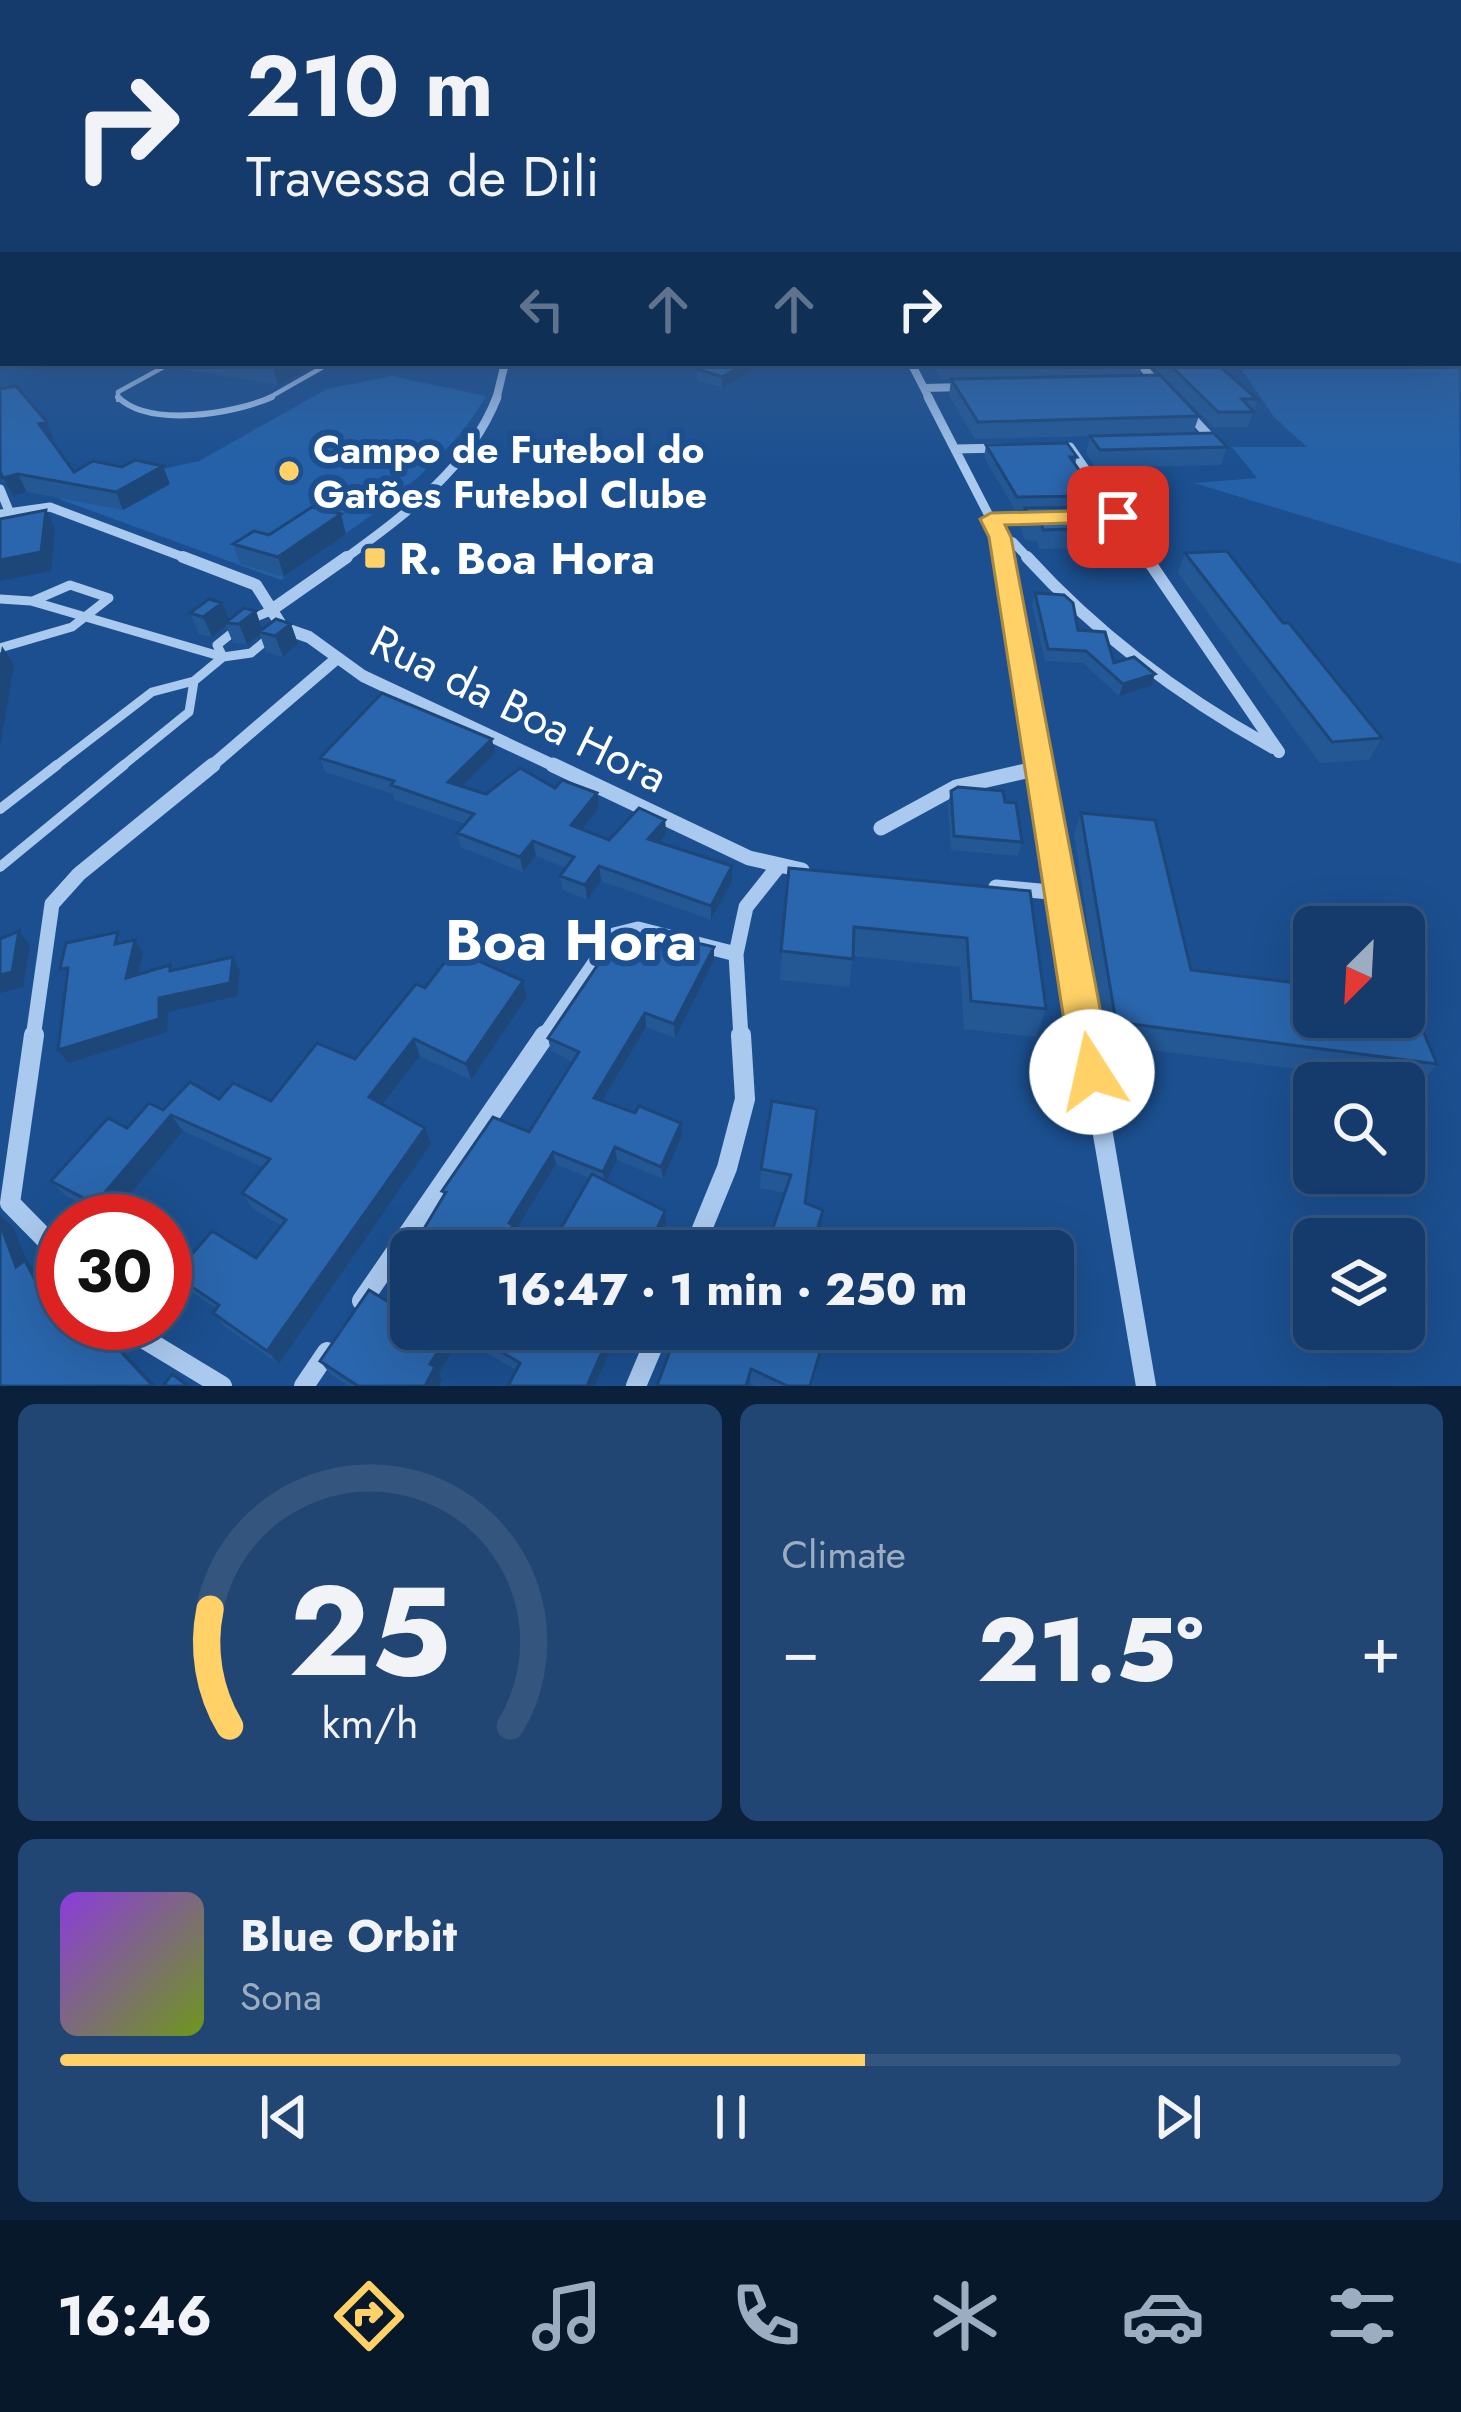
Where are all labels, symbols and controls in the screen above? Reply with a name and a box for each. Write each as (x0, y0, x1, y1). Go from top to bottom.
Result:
text: 210 m (246, 26, 494, 148)
icon: right (48, 48, 204, 204)
text: Travessa de Dili (246, 138, 599, 216)
icon: left (509, 276, 575, 342)
icon: ahead (635, 276, 701, 342)
icon: ahead (761, 276, 827, 342)
icon: right (887, 276, 953, 342)
place label: Campo de Futebol do Gatões Futebol Clube (313, 421, 707, 523)
marker: Campo de Futebol do Gatões Futebol Clube (276, 458, 302, 484)
pin (1067, 466, 1169, 568)
icon: arrive (1085, 484, 1151, 550)
place label: R. Boa Hora (399, 526, 655, 591)
marker: R. Boa Hora (362, 545, 388, 571)
street label: Rua da Boa Hora (359, 609, 679, 809)
district label: Boa Hora (445, 899, 697, 981)
north arrow (1293, 906, 1425, 1038)
map controls (1293, 906, 1425, 1350)
position arrow (1029, 1009, 1155, 1135)
button: search (1293, 1062, 1425, 1194)
speed limit sign: 30 (36, 1194, 192, 1350)
button: layers (1293, 1218, 1425, 1350)
text: 16:47 · 1 min · 250 m (497, 1257, 967, 1322)
text: Climate (782, 1526, 906, 1583)
text: 25 (289, 1541, 451, 1722)
text: 21.5° (978, 1585, 1203, 1715)
text: − (782, 1602, 820, 1698)
text: + (1360, 1602, 1401, 1698)
text: km/h (321, 1691, 418, 1753)
text: Blue Orbit (240, 1903, 457, 1968)
text: Sona (240, 1968, 322, 2025)
icon: previous (251, 2084, 317, 2150)
icon: pause (698, 2084, 764, 2150)
icon: next (1145, 2084, 1211, 2150)
icon: directions (327, 2274, 411, 2358)
icon: music (525, 2274, 609, 2358)
icon: phone (724, 2274, 808, 2358)
icon: climate (923, 2274, 1007, 2358)
icon: car (1121, 2274, 1205, 2358)
icon: filters (1320, 2274, 1404, 2358)
text: 16:46 (57, 2277, 212, 2355)

